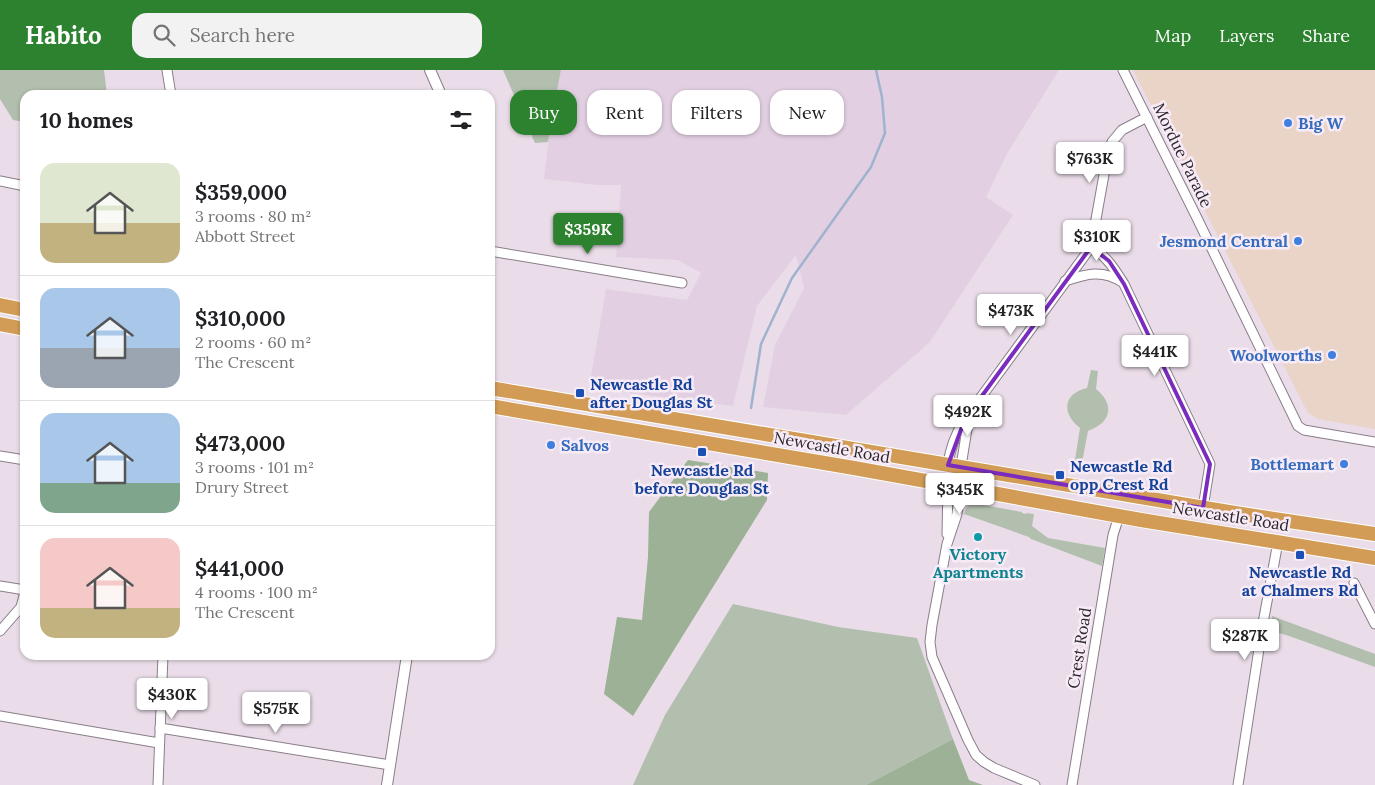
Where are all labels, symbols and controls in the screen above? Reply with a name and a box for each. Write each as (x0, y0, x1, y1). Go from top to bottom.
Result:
search box (132, 13, 482, 58)
text: Habito (25, 20, 102, 51)
icon: search (150, 21, 178, 49)
text: Search here (190, 23, 295, 47)
text: Map (1155, 24, 1191, 47)
text: Layers (1219, 24, 1274, 47)
text: Share (1302, 24, 1350, 47)
chip: Buy (510, 90, 577, 135)
chip: Rent (587, 90, 662, 135)
chip: Filters (672, 90, 760, 135)
chip: New (770, 90, 844, 135)
street label: Mordue Parade (1149, 99, 1217, 211)
icon: filters (447, 106, 475, 134)
text: 10 homes (40, 107, 133, 134)
place label: Big W (1298, 113, 1344, 133)
marker: Big W (1282, 117, 1294, 129)
pin: $763K (1055, 142, 1125, 184)
text: $763K (1067, 148, 1113, 168)
text: $359,000 (195, 179, 287, 206)
icon: home (80, 183, 140, 243)
text: 3 rooms · 80 m² (195, 206, 311, 226)
pin: $359K (553, 212, 623, 255)
text: $359K (564, 219, 612, 239)
pin: $310K (1062, 220, 1132, 262)
text: Abbott Street (195, 226, 295, 246)
text: $310K (1074, 226, 1120, 246)
place label: Jesmond Central (1160, 231, 1288, 251)
marker: Jesmond Central (1292, 235, 1304, 247)
pin: $473K (976, 294, 1046, 336)
text: $473K (988, 300, 1034, 320)
text: $310,000 (195, 305, 286, 332)
icon: home (80, 308, 140, 368)
text: 2 rooms · 60 m² (195, 332, 311, 352)
pin: $441K (1120, 334, 1190, 377)
text: $441K (1133, 341, 1177, 361)
place label: Woolworths (1230, 345, 1322, 365)
marker: Woolworths (1326, 349, 1338, 361)
text: The Crescent (195, 352, 295, 372)
place label: Newcastle Rd after Douglas St (590, 374, 713, 412)
marker: Newcastle Rd after Douglas St (574, 387, 586, 399)
pin: $492K (933, 394, 1003, 437)
text: $492K (944, 401, 992, 421)
street label: Newcastle Road (772, 427, 892, 467)
text: $473,000 (195, 430, 285, 457)
icon: home (80, 433, 140, 493)
place label: Salvos (561, 435, 609, 455)
marker: Salvos (545, 439, 557, 451)
marker: Newcastle Rd before Douglas St (696, 446, 708, 458)
place label: Bottlemart (1250, 454, 1334, 474)
place label: Newcastle Rd opp Crest Rd (1070, 456, 1173, 494)
text: 3 rooms · 101 m² (195, 457, 314, 477)
marker: Bottlemart (1338, 458, 1350, 470)
place label: Newcastle Rd before Douglas St (634, 460, 770, 498)
marker: Newcastle Rd opp Crest Rd (1054, 469, 1066, 481)
pin: $345K (925, 472, 995, 515)
text: Drury Street (195, 477, 289, 497)
text: $345K (936, 479, 984, 499)
street label: Newcastle Road (1171, 497, 1291, 535)
marker: Victory Apartments (972, 531, 984, 543)
place label: Victory Apartments (933, 544, 1024, 582)
marker: Newcastle Rd at Chalmers Rd (1294, 549, 1306, 561)
text: $441,000 (195, 555, 284, 582)
icon: home (80, 558, 140, 618)
place label: Newcastle Rd at Chalmers Rd (1242, 562, 1359, 600)
text: 4 rooms · 100 m² (195, 582, 318, 602)
text: The Crescent (195, 602, 295, 622)
street label: Crest Road (1063, 606, 1095, 690)
pin: $287K (1210, 618, 1280, 661)
text: $287K (1222, 625, 1268, 645)
pin: $430K (137, 678, 207, 720)
text: $430K (148, 684, 196, 704)
pin: $575K (241, 692, 311, 734)
text: $575K (253, 698, 299, 718)

